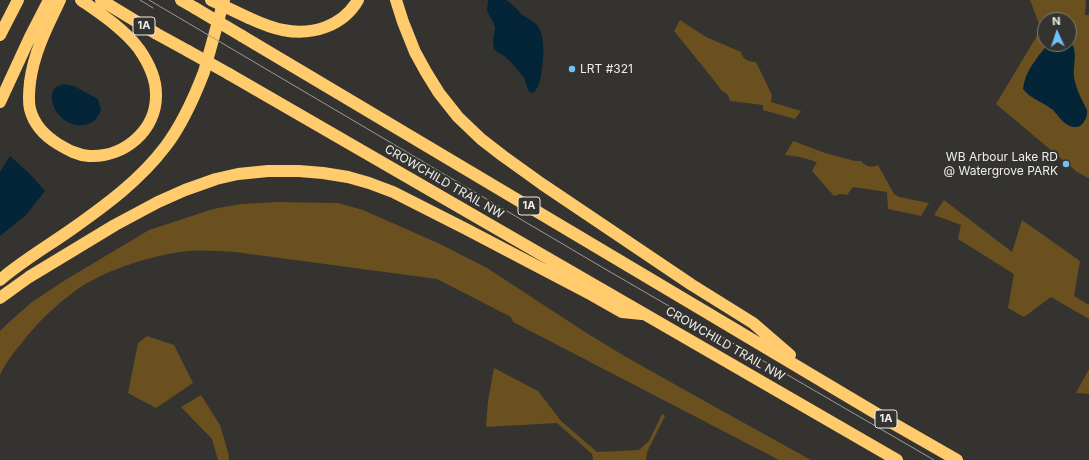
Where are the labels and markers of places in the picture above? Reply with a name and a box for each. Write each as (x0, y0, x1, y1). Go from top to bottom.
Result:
place label: LRT #321 (580, 62, 633, 76)
marker: LRT #321 (567, 64, 577, 74)
place label: WB Arbour Lake RD @ Watergrove PARK (944, 150, 1058, 178)
marker: WB Arbour Lake RD @ Watergrove PARK (1061, 159, 1071, 169)

